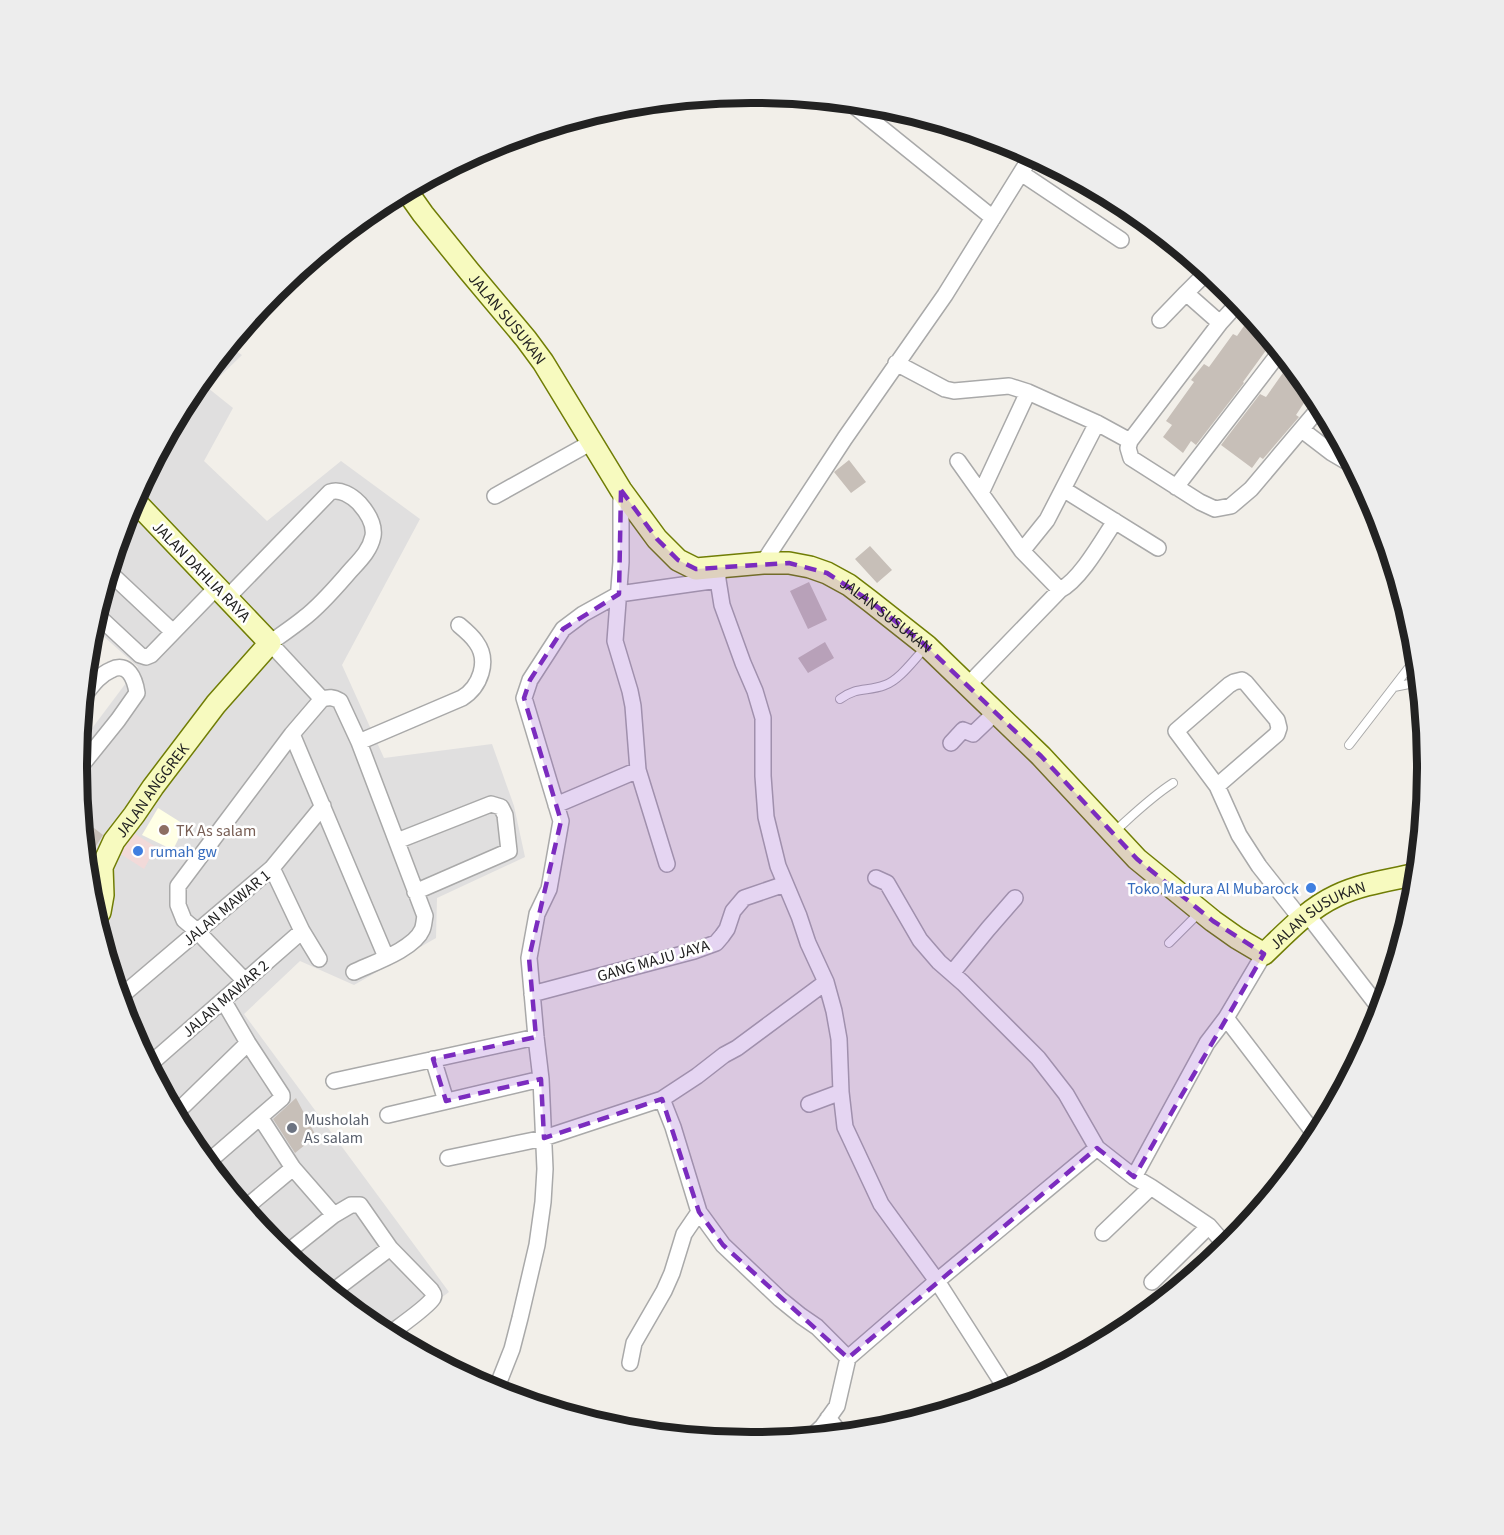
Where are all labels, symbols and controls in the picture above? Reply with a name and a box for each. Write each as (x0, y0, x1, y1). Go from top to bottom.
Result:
street label: JALAN SUSUKAN (463, 269, 551, 369)
street label: JALAN DAHLIA RAYA (147, 516, 255, 627)
street label: JALAN SUSUKAN (836, 572, 937, 658)
street label: JALAN ANGGREK (111, 738, 195, 842)
place label: TK As salam (176, 820, 256, 842)
marker: TK As salam (157, 823, 171, 837)
place label: rumah gw (150, 841, 217, 863)
marker: rumah gw (131, 844, 145, 858)
street label: JALAN MAWAR 1 (178, 865, 275, 951)
street label: JALAN SUSUKAN (1265, 876, 1368, 955)
place label: Toko Madura Al Mubarock (1127, 878, 1299, 900)
marker: Toko Madura Al Mubarock (1304, 881, 1318, 895)
street label: GANG MAJU JAYA (595, 934, 712, 987)
street label: JALAN MAWAR 2 (178, 955, 274, 1043)
place label: Musholah As salam (304, 1109, 369, 1149)
marker: Musholah As salam (285, 1121, 299, 1135)

